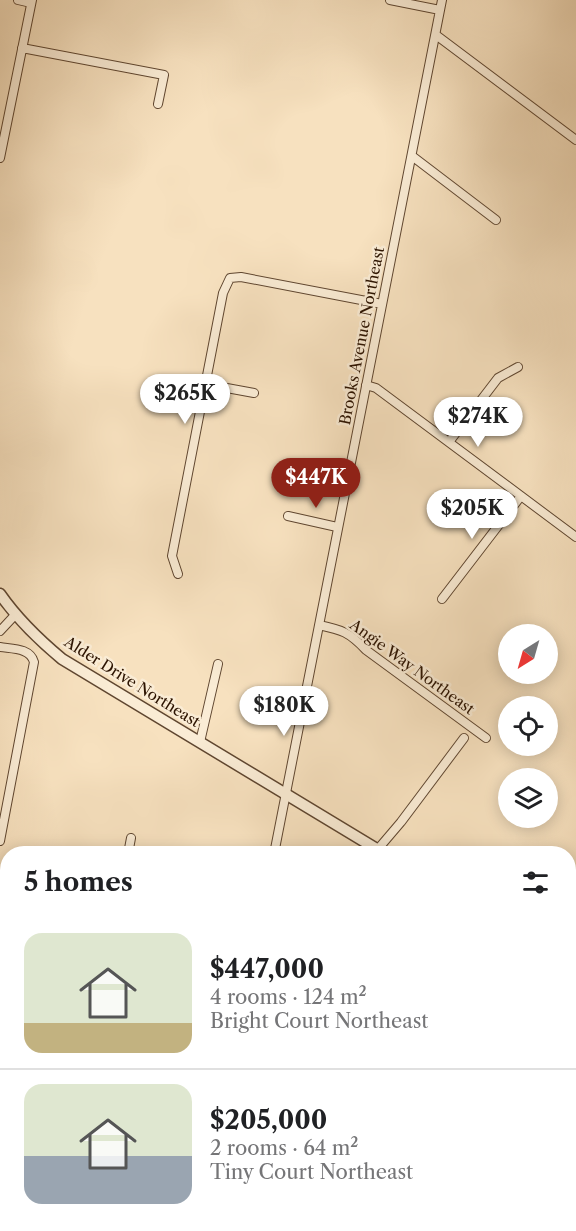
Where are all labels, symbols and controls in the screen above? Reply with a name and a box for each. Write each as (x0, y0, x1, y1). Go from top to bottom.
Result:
street label: Brooks Avenue Northeast (335, 245, 388, 427)
pin: $265K (143, 374, 227, 425)
text: $265K (154, 381, 216, 405)
pin: $274K (436, 397, 520, 448)
text: $274K (448, 404, 508, 428)
pin: $447K (274, 458, 358, 509)
text: $447K (285, 465, 347, 489)
pin: $205K (430, 489, 514, 540)
text: $205K (441, 496, 503, 520)
street label: Angie Way Northeast (345, 614, 479, 719)
north arrow (498, 624, 558, 684)
map controls (498, 624, 558, 828)
street label: Alder Drive Northeast (60, 632, 204, 731)
pin: $180K (242, 686, 326, 737)
text: $180K (253, 693, 315, 717)
button: locate (498, 696, 558, 756)
button: layers (498, 768, 558, 828)
text: 5 homes (24, 866, 133, 898)
icon: filters (519, 866, 552, 899)
text: $447,000 (210, 953, 324, 985)
icon: home (72, 957, 144, 1029)
text: 4 rooms · 124 m² (210, 985, 367, 1009)
text: Bright Court Northeast (210, 1009, 428, 1033)
text: $205,000 (210, 1104, 327, 1136)
icon: home (72, 1108, 144, 1180)
text: 2 rooms · 64 m² (210, 1136, 359, 1160)
text: Tiny Court Northeast (210, 1160, 413, 1184)

